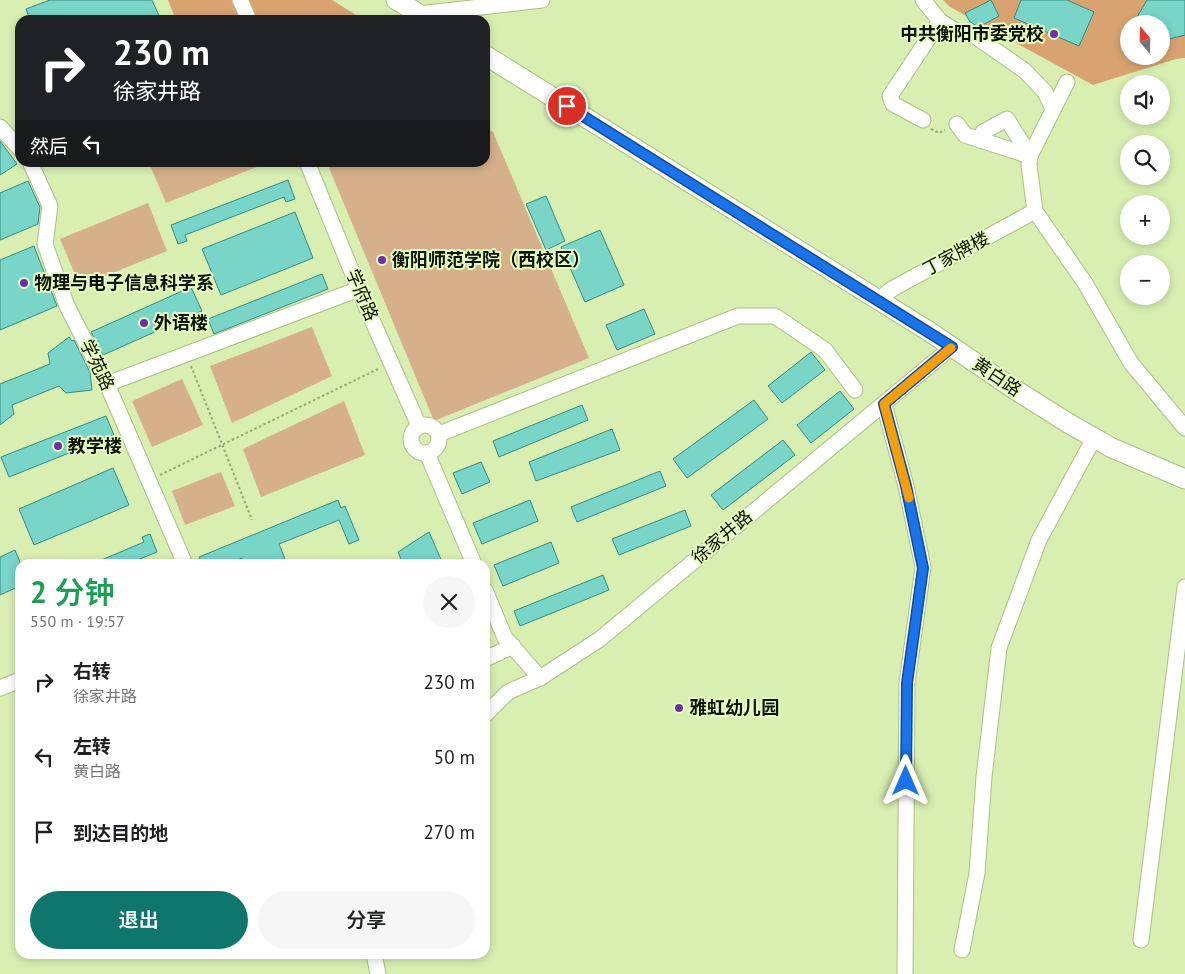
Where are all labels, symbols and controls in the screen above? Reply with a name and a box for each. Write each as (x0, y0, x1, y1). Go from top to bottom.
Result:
north arrow (1120, 15, 1170, 65)
map controls (1120, 15, 1170, 305)
place label: 中共衡阳市委党校 (900, 22, 1044, 45)
marker: 中共衡阳市委党校 (1048, 28, 1060, 40)
text: 230 m (113, 29, 210, 75)
icon: right (30, 35, 95, 100)
button: sound (1120, 75, 1170, 125)
text: 徐家井路 (113, 77, 201, 105)
pin (546, 85, 588, 127)
icon: arrive (553, 92, 581, 120)
icon: left (78, 130, 106, 158)
text: 然后 (30, 134, 68, 158)
button: search (1120, 135, 1170, 185)
button: + (1120, 195, 1170, 245)
street label: 丁家牌楼 (919, 227, 993, 281)
place label: 衡阳师范学院（西校区） (392, 248, 590, 271)
marker: 衡阳师范学院（西校区） (376, 254, 388, 266)
button: − (1120, 255, 1170, 305)
street label: 学府路 (341, 265, 384, 324)
place label: 物理与电子信息科学系 (34, 271, 214, 294)
marker: 物理与电子信息科学系 (18, 277, 30, 289)
place label: 外语楼 (154, 311, 208, 334)
marker: 外语楼 (138, 317, 150, 329)
street label: 学苑路 (75, 335, 120, 394)
street label: 黄白路 (968, 352, 1026, 401)
place label: 教学楼 (68, 434, 122, 457)
marker: 教学楼 (52, 440, 64, 452)
street label: 徐家井路 (687, 505, 757, 569)
text: 2 分钟 (30, 572, 115, 611)
button: close (423, 576, 475, 628)
text: 550 m · 19:57 (30, 611, 125, 631)
text: 右转 (73, 659, 111, 683)
icon: right (30, 668, 58, 696)
text: 230 m (423, 670, 475, 694)
text: 徐家井路 (73, 686, 137, 706)
place label: 雅虹幼儿园 (689, 696, 779, 719)
marker: 雅虹幼儿园 (673, 702, 685, 714)
text: 左转 (73, 734, 111, 758)
icon: left (30, 743, 58, 771)
text: 50 m (434, 745, 475, 769)
position arrow (879, 754, 931, 806)
text: 黄白路 (73, 761, 121, 781)
icon: arrive (30, 818, 58, 846)
text: 270 m (423, 820, 475, 844)
text: 到达目的地 (73, 821, 168, 845)
button: 退出 (30, 891, 248, 949)
button: 分享 (258, 891, 475, 949)

